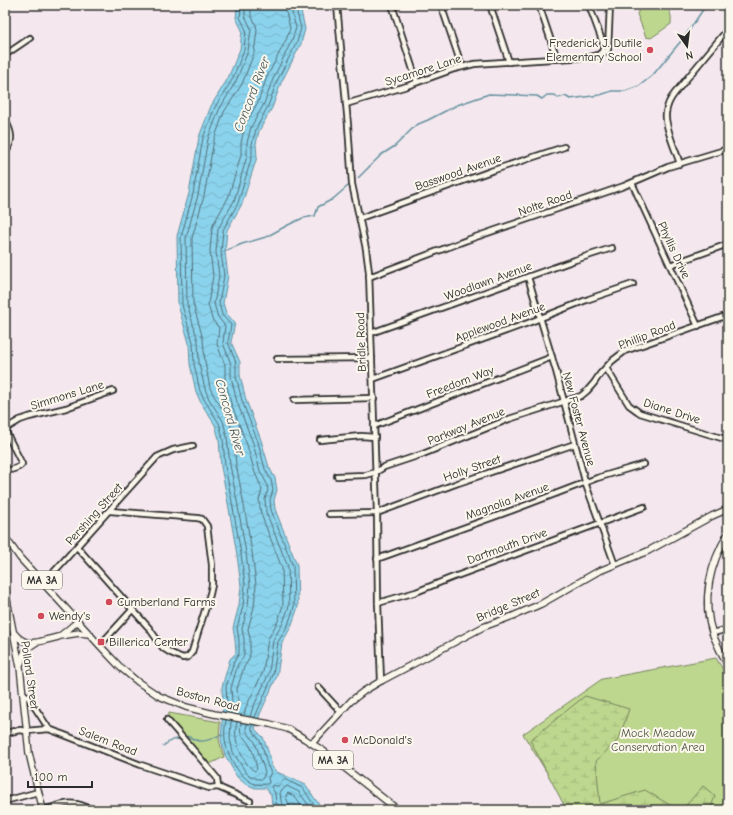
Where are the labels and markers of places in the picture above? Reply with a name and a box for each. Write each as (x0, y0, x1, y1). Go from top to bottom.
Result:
place label: Frederick J. Dutile Elementary School (546, 36, 642, 64)
marker: Frederick J. Dutile Elementary School (645, 45, 655, 55)
place label: Cumberland Farms (117, 595, 216, 609)
marker: Cumberland Farms (104, 597, 114, 607)
place label: Wendy's (49, 609, 90, 623)
marker: Wendy's (36, 611, 46, 621)
place label: Billerica Center (109, 635, 188, 649)
marker: Billerica Center (96, 637, 106, 647)
place label: McDonald's (353, 733, 412, 747)
marker: McDonald's (340, 735, 350, 745)

